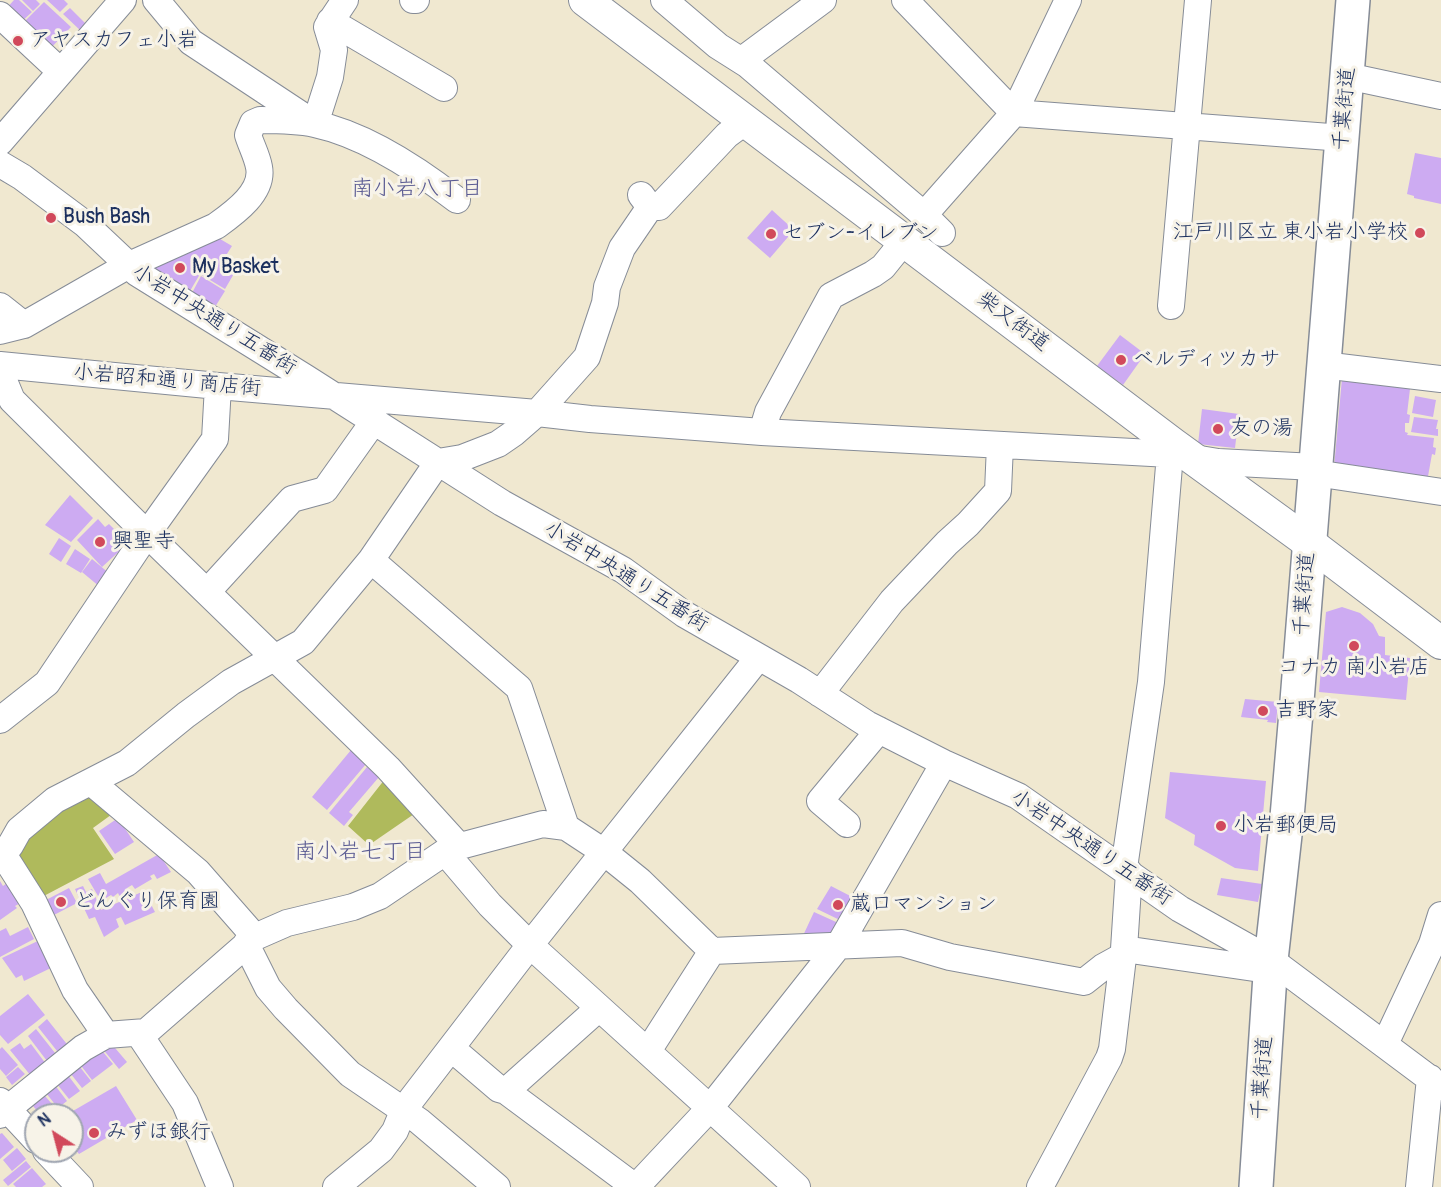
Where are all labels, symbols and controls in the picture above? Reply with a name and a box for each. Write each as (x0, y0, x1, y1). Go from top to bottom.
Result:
place label: アヤスカフェ小岩 (30, 28, 198, 54)
marker: アヤスカフェ小岩 (11, 34, 25, 48)
street label: 千葉街道 (1329, 66, 1361, 152)
district label: 南小岩八丁目 (351, 176, 483, 202)
place label: Bush Bash (63, 205, 150, 231)
marker: Bush Bash (44, 211, 58, 225)
place label: 江戸川区立 東小岩小学校 (1172, 220, 1408, 246)
place label: セブン-イレブン (783, 221, 939, 247)
marker: 江戸川区立 東小岩小学校 (1413, 226, 1427, 240)
marker: セブン-イレブン (764, 227, 778, 241)
place label: My Basket (192, 255, 279, 281)
street label: 小岩中央通り五番街 (127, 259, 301, 381)
marker: My Basket (173, 261, 187, 275)
street label: 柴又街道 (972, 287, 1054, 357)
place label: ベルディツカサ (1133, 347, 1280, 373)
marker: ベルディツカサ (1114, 353, 1128, 367)
street label: 小岩昭和通り商店街 (72, 360, 262, 402)
place label: 友の湯 (1230, 416, 1293, 442)
marker: 友の湯 (1211, 422, 1225, 436)
street label: 小岩中央通り五番街 (539, 516, 713, 638)
place label: 興聖寺 (112, 529, 175, 555)
marker: 興聖寺 (93, 535, 107, 549)
street label: 千葉街道 (1290, 551, 1320, 637)
marker: コナカ 南小岩店 (1347, 639, 1361, 653)
place label: コナカ 南小岩店 (1278, 655, 1430, 681)
place label: 吉野家 (1275, 698, 1338, 724)
marker: 吉野家 (1256, 704, 1270, 718)
street label: 小岩中央通り五番街 (1006, 785, 1176, 911)
place label: 小岩郵便局 (1233, 813, 1338, 839)
marker: 小岩郵便局 (1214, 819, 1228, 833)
district label: 南小岩七丁目 (294, 839, 426, 865)
place label: どんぐり保育園 (73, 889, 220, 915)
place label: 蔵口マンション (850, 892, 997, 918)
marker: どんぐり保育園 (54, 895, 68, 909)
marker: 蔵口マンション (831, 898, 845, 912)
street label: 千葉街道 (1248, 1035, 1278, 1121)
north arrow (24, 1103, 84, 1163)
text: N (34, 1109, 55, 1131)
place label: みずほ銀行 (106, 1120, 211, 1146)
marker: みずほ銀行 (87, 1126, 101, 1140)

